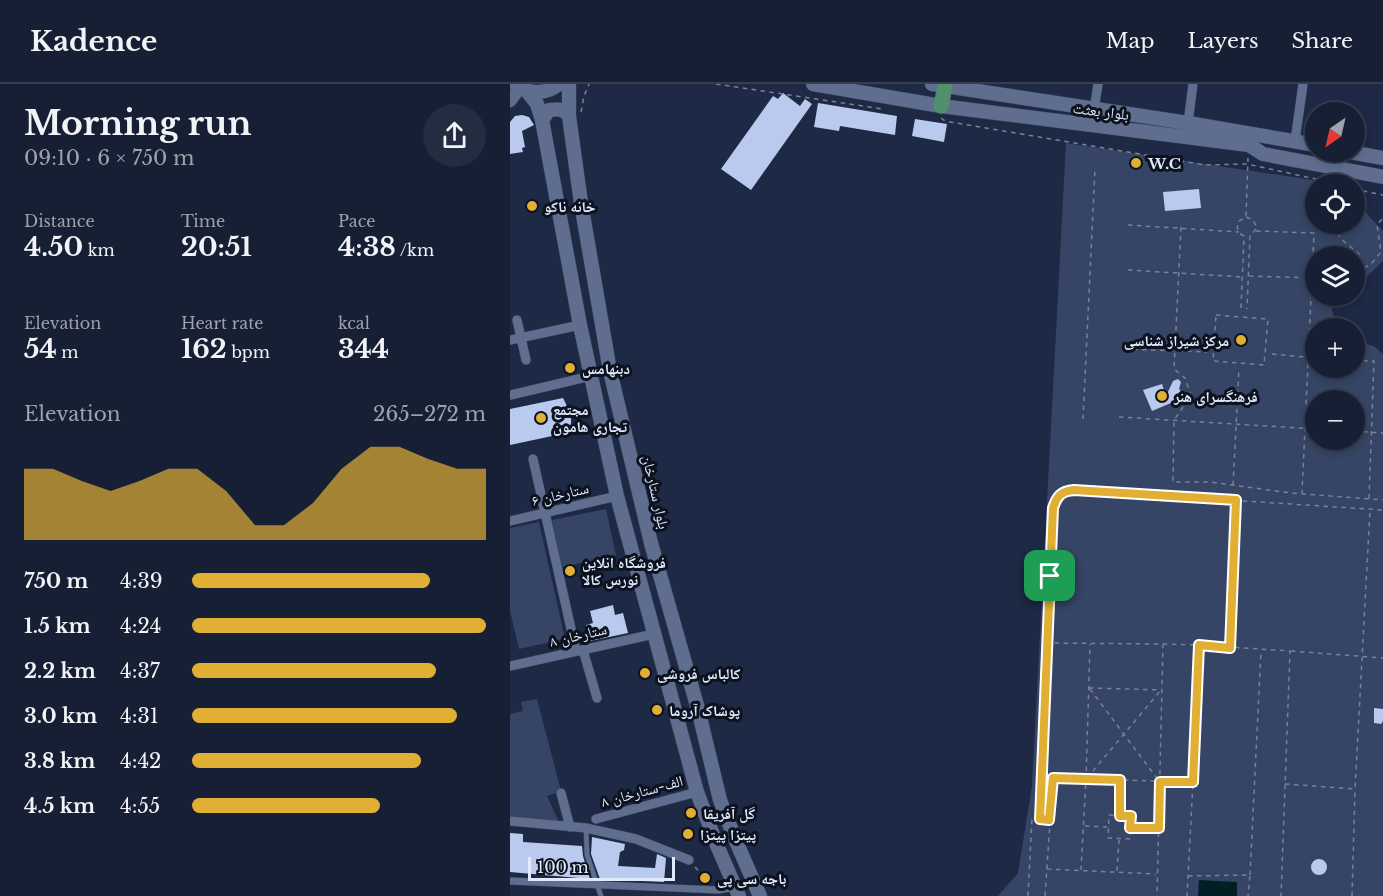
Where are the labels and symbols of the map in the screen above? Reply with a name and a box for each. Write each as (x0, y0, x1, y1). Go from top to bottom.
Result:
street label: بلوار بعثت (1072, 98, 1130, 124)
north arrow (1305, 102, 1365, 162)
place label: W.C (1147, 154, 1181, 173)
marker: W.C (1129, 156, 1143, 170)
place label: خانه ناکو (544, 197, 596, 216)
marker: خانه ناکو (525, 199, 539, 213)
place label: مرکز شیراز شناسی (1124, 331, 1229, 350)
marker: مرکز شیراز شناسی (1234, 333, 1248, 347)
place label: دبنهامس (582, 359, 630, 378)
marker: دبنهامس (563, 361, 577, 375)
place label: فرهنگسرای هنر (1173, 387, 1258, 406)
marker: فرهنگسرای هنر (1155, 389, 1169, 403)
place label: مجتمع تجاری هامون (553, 400, 627, 436)
marker: مجتمع تجاری هامون (534, 411, 548, 425)
street label: بلوار ستارخان (637, 453, 674, 531)
street label: ستارخان ۶ (530, 478, 591, 511)
pin (1024, 550, 1075, 601)
place label: فروشگاه انلاین نورس کالا (582, 553, 666, 589)
marker: فروشگاه انلاین نورس کالا (563, 564, 577, 578)
street label: ستارخان ۸ (548, 619, 609, 652)
place label: کالباس فروشی (657, 664, 741, 683)
marker: کالباس فروشی (638, 666, 652, 680)
place label: پوشاک آروما (669, 701, 740, 720)
marker: پوشاک آروما (650, 703, 664, 717)
street label: ۸ الف-ستارخان (599, 771, 685, 812)
place label: گل آفریقا (703, 804, 755, 823)
marker: گل آفریقا (684, 806, 698, 820)
place label: پیتزا پیتزا (700, 825, 756, 844)
marker: پیتزا پیتزا (681, 827, 695, 841)
scale bar (528, 854, 675, 882)
place label: باجه سی پی (717, 869, 787, 888)
marker: باجه سی پی (698, 871, 712, 885)

